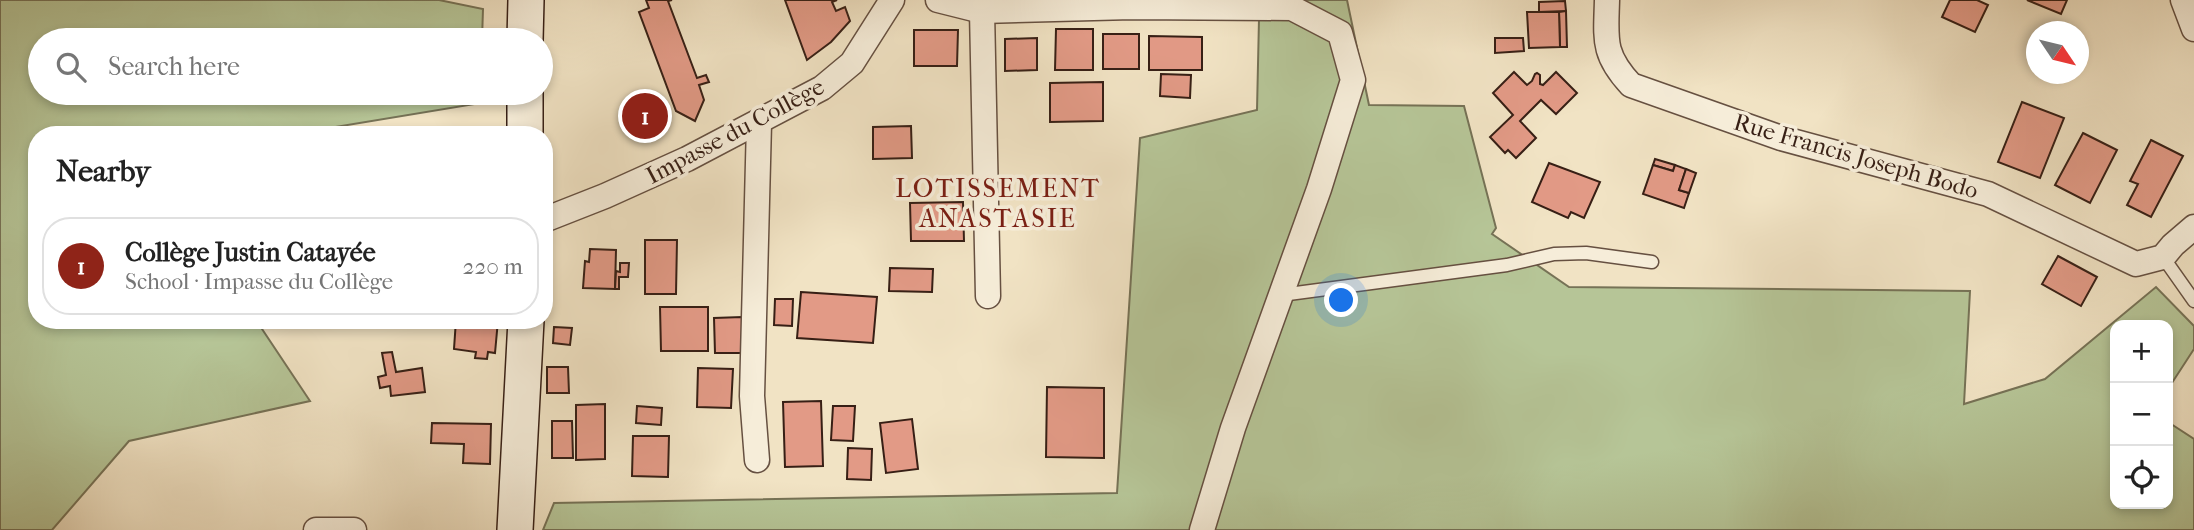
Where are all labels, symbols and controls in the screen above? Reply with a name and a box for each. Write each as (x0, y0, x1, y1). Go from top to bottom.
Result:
north arrow (2026, 21, 2089, 84)
search box (28, 28, 553, 105)
icon: search (52, 48, 90, 86)
text: Search here (108, 51, 240, 82)
street label: Impasse du Collège (641, 72, 829, 190)
pin: 1 (622, 90, 668, 142)
street label: Rue Francis Joseph Bodo (1731, 108, 1981, 204)
text: Nearby (56, 154, 151, 189)
district label: LOTISSEMENT ANASTASIE (895, 173, 1101, 234)
text: Collège Justin Catayée (125, 237, 376, 268)
text: 1 (77, 253, 85, 280)
text: 220 m (463, 253, 523, 280)
text: School · Impasse du Collège (125, 268, 393, 295)
your location (1324, 283, 1358, 317)
map controls (2110, 320, 2173, 509)
button: + (2110, 320, 2173, 383)
button: − (2110, 383, 2173, 446)
button: locate (2110, 446, 2173, 509)

